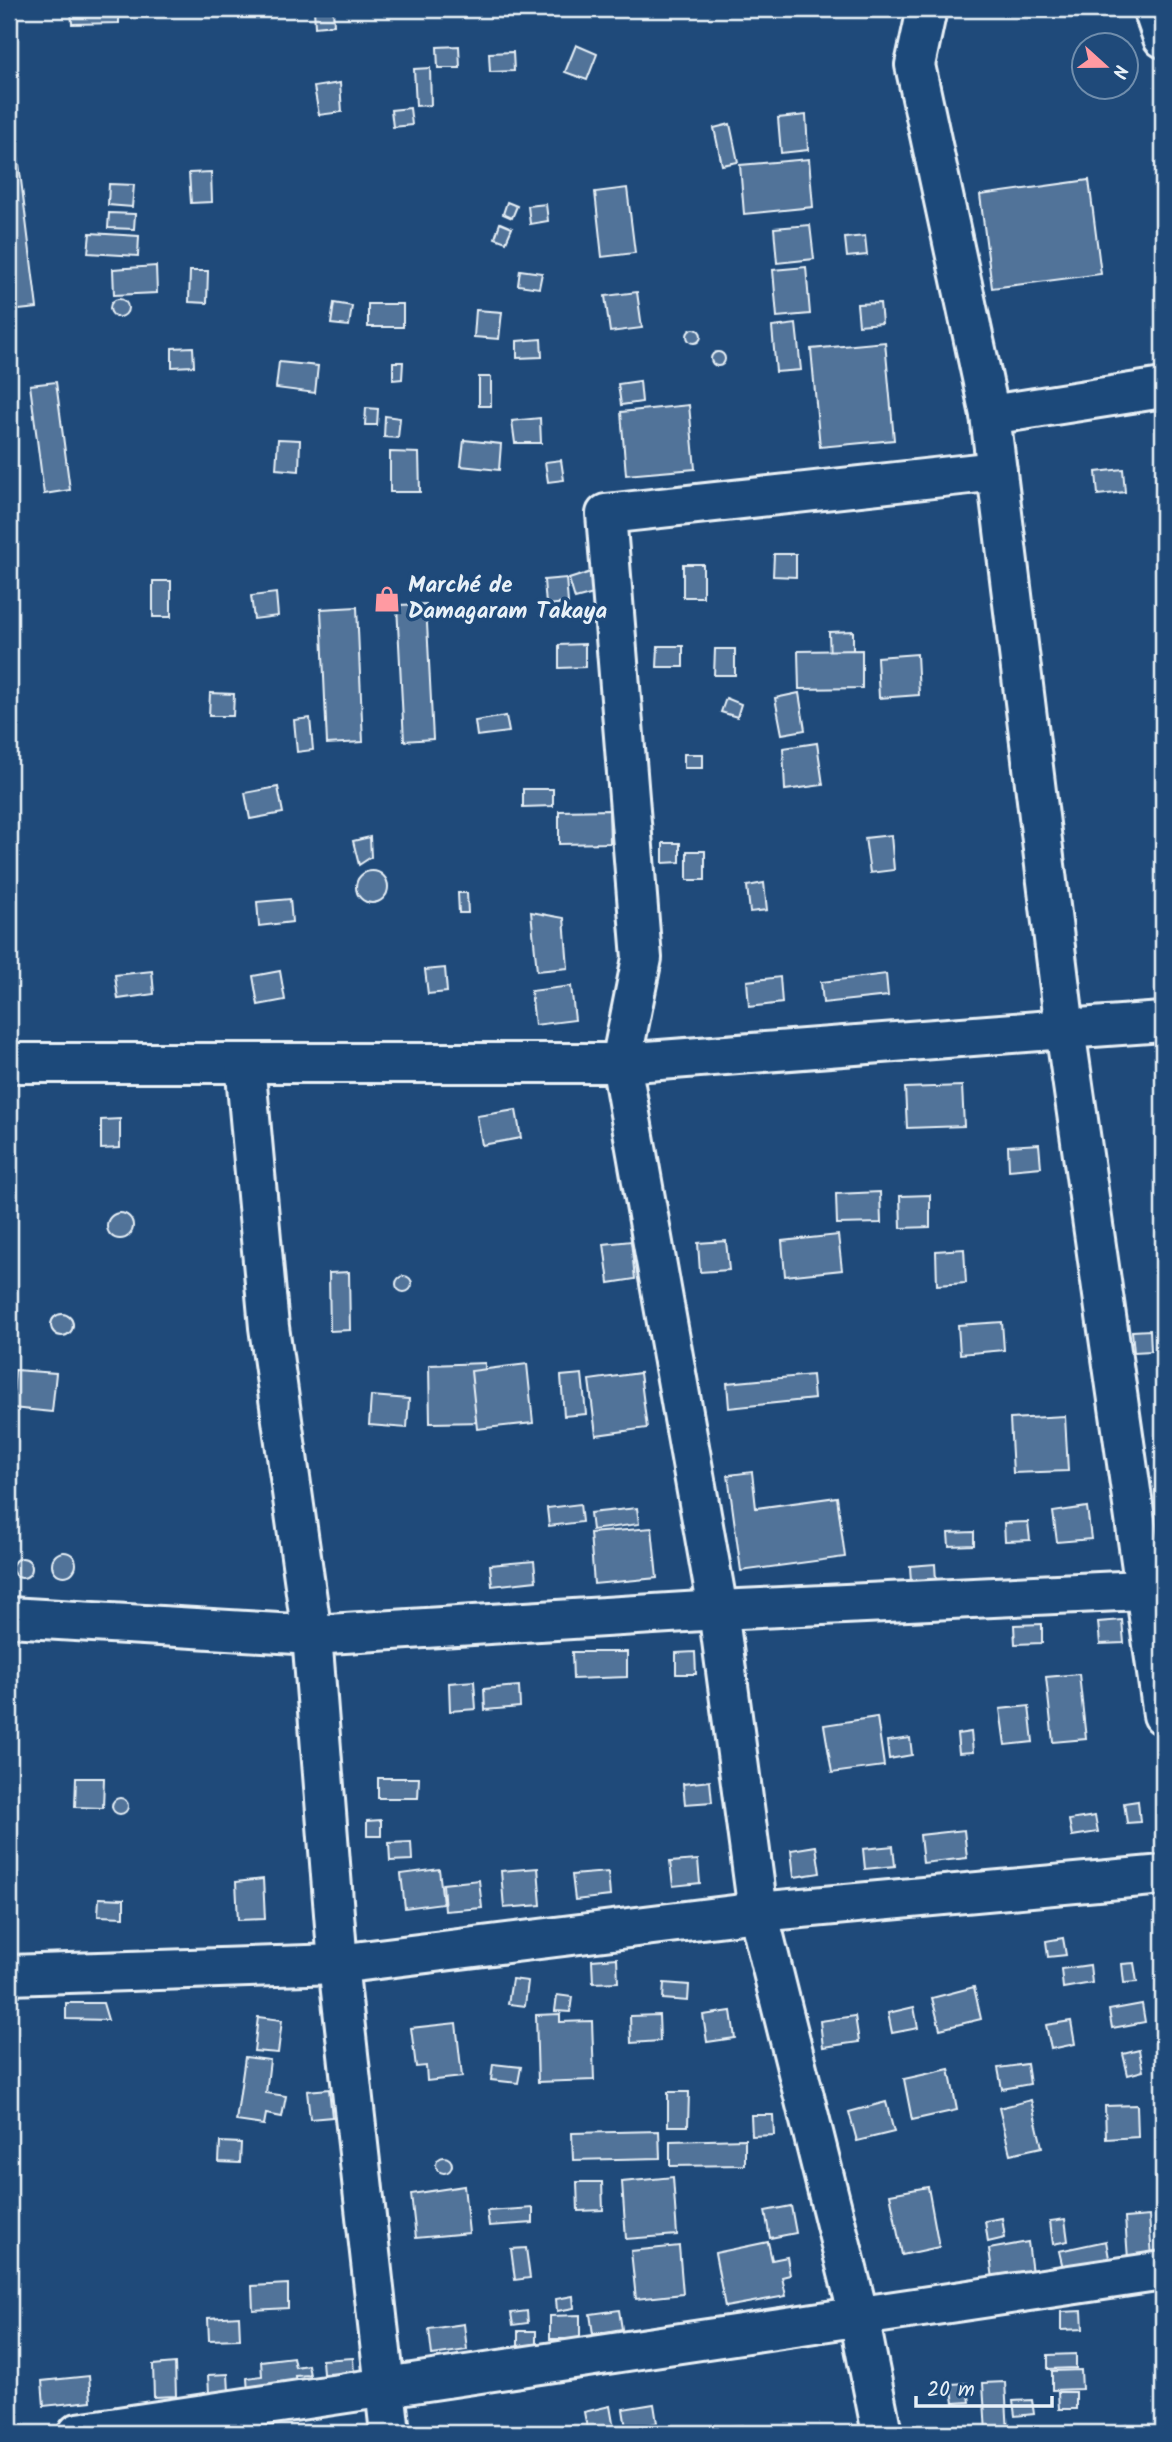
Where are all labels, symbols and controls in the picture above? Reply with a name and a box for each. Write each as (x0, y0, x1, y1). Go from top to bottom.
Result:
north arrow (1070, 32, 1140, 102)
text: N (1103, 60, 1135, 82)
place label: Marché de Damagaram Takaya (408, 568, 607, 630)
shop icon: Marché de Damagaram Takaya (372, 584, 402, 614)
scale bar (916, 2365, 1053, 2409)
text: 20 m (927, 2374, 975, 2407)

